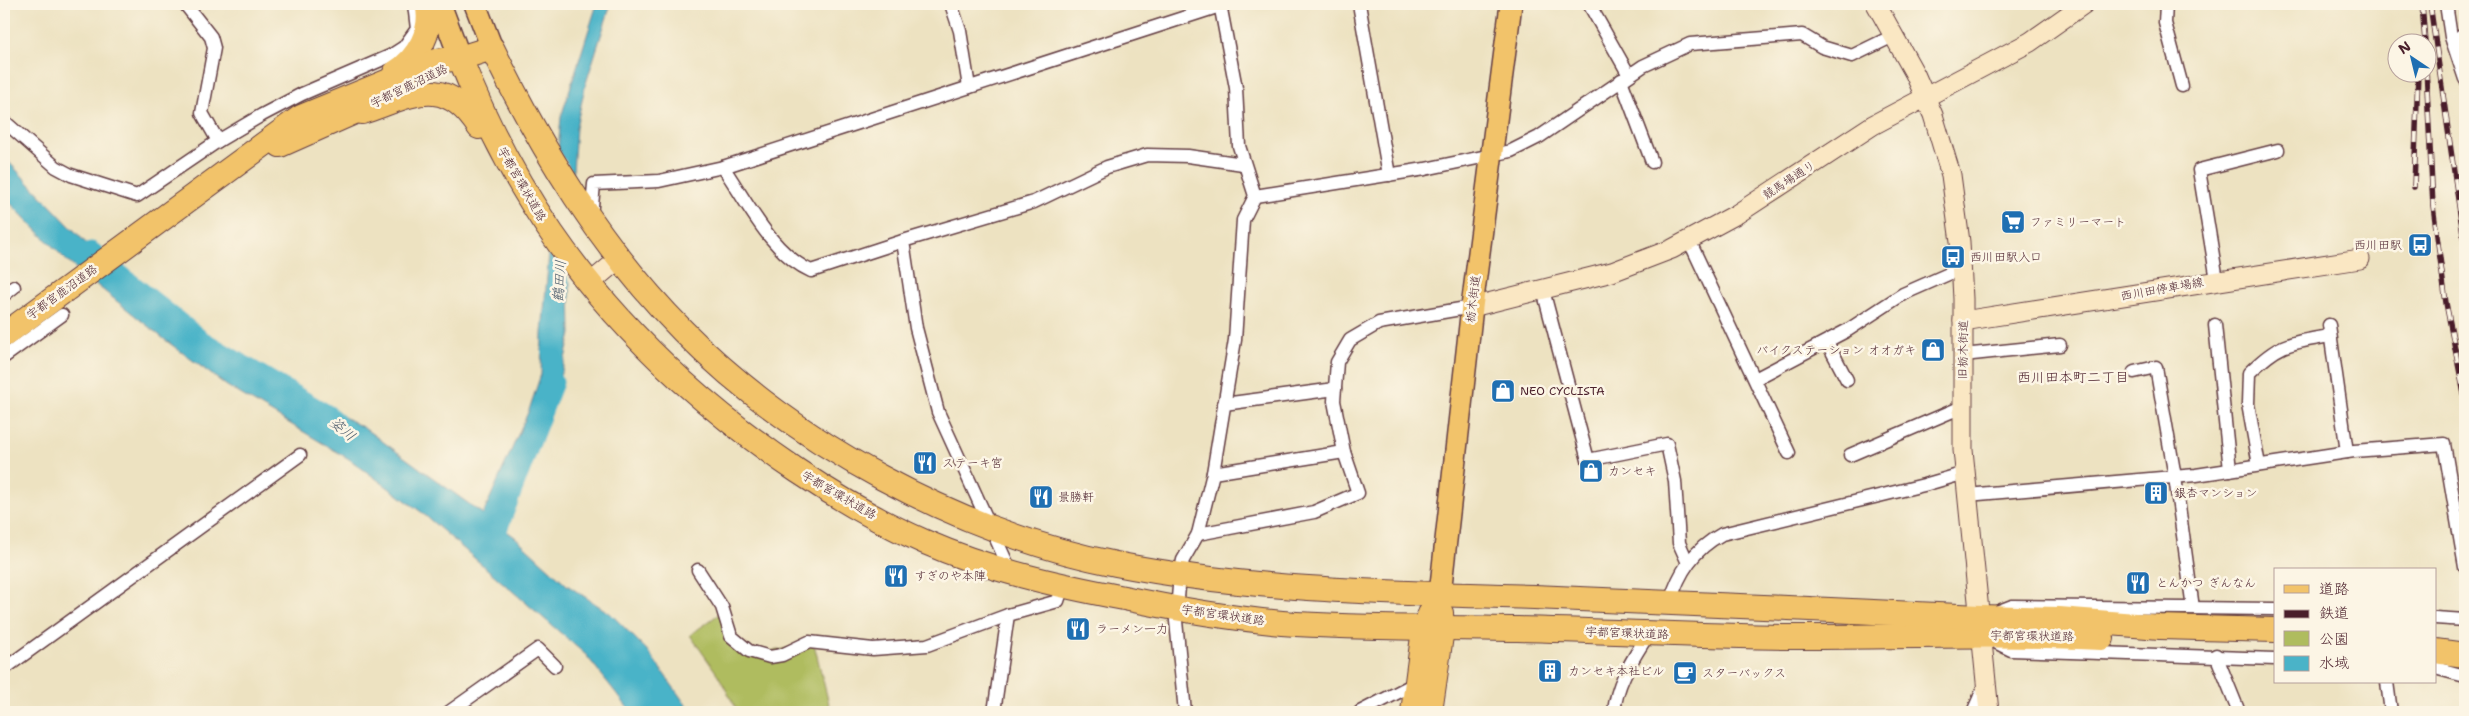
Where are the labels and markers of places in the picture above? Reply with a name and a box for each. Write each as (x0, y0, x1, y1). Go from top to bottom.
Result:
supermarket icon: ファミリーマート (2000, 209, 2026, 235)
place label: ファミリーマート (2030, 214, 2126, 230)
bus stop icon: 西川田駅 (2407, 232, 2433, 258)
place label: 西川田駅 (2354, 237, 2402, 253)
bus stop icon: 西川田駅入口 (1940, 244, 1966, 270)
place label: 西川田駅入口 (1970, 249, 2042, 265)
shop icon: バイクステーション オオガキ (1920, 337, 1946, 363)
place label: バイクステーション オオガキ (1756, 342, 1916, 358)
shop icon: NEO CYCLISTA (1490, 378, 1516, 404)
place label: NEO CYCLISTA (1520, 383, 1605, 399)
restaurant icon: ステーキ宮 (912, 450, 938, 476)
place label: ステーキ宮 (942, 455, 1003, 471)
shop icon: カンセキ (1578, 458, 1604, 484)
place label: カンセキ (1608, 463, 1656, 479)
building icon: 銀杏マンション (2143, 480, 2169, 506)
restaurant icon: 景勝軒 (1028, 484, 1054, 510)
place label: 銀杏マンション (2174, 485, 2258, 501)
place label: 景勝軒 (1058, 489, 1094, 505)
restaurant icon: すぎのや本陣 (883, 563, 909, 589)
place label: すぎのや本陣 (914, 568, 986, 584)
restaurant icon: とんかつ ぎんなん (2125, 570, 2151, 596)
place label: とんかつ ぎんなん (2156, 575, 2256, 591)
restaurant icon: ラーメン一力 (1065, 616, 1091, 642)
place label: ラーメン一力 (1096, 621, 1168, 637)
building icon: カンセキ本社ビル (1537, 658, 1563, 684)
cafe icon: スターバックス (1672, 660, 1698, 686)
place label: カンセキ本社ビル (1568, 663, 1664, 679)
place label: スターバックス (1702, 665, 1786, 681)

